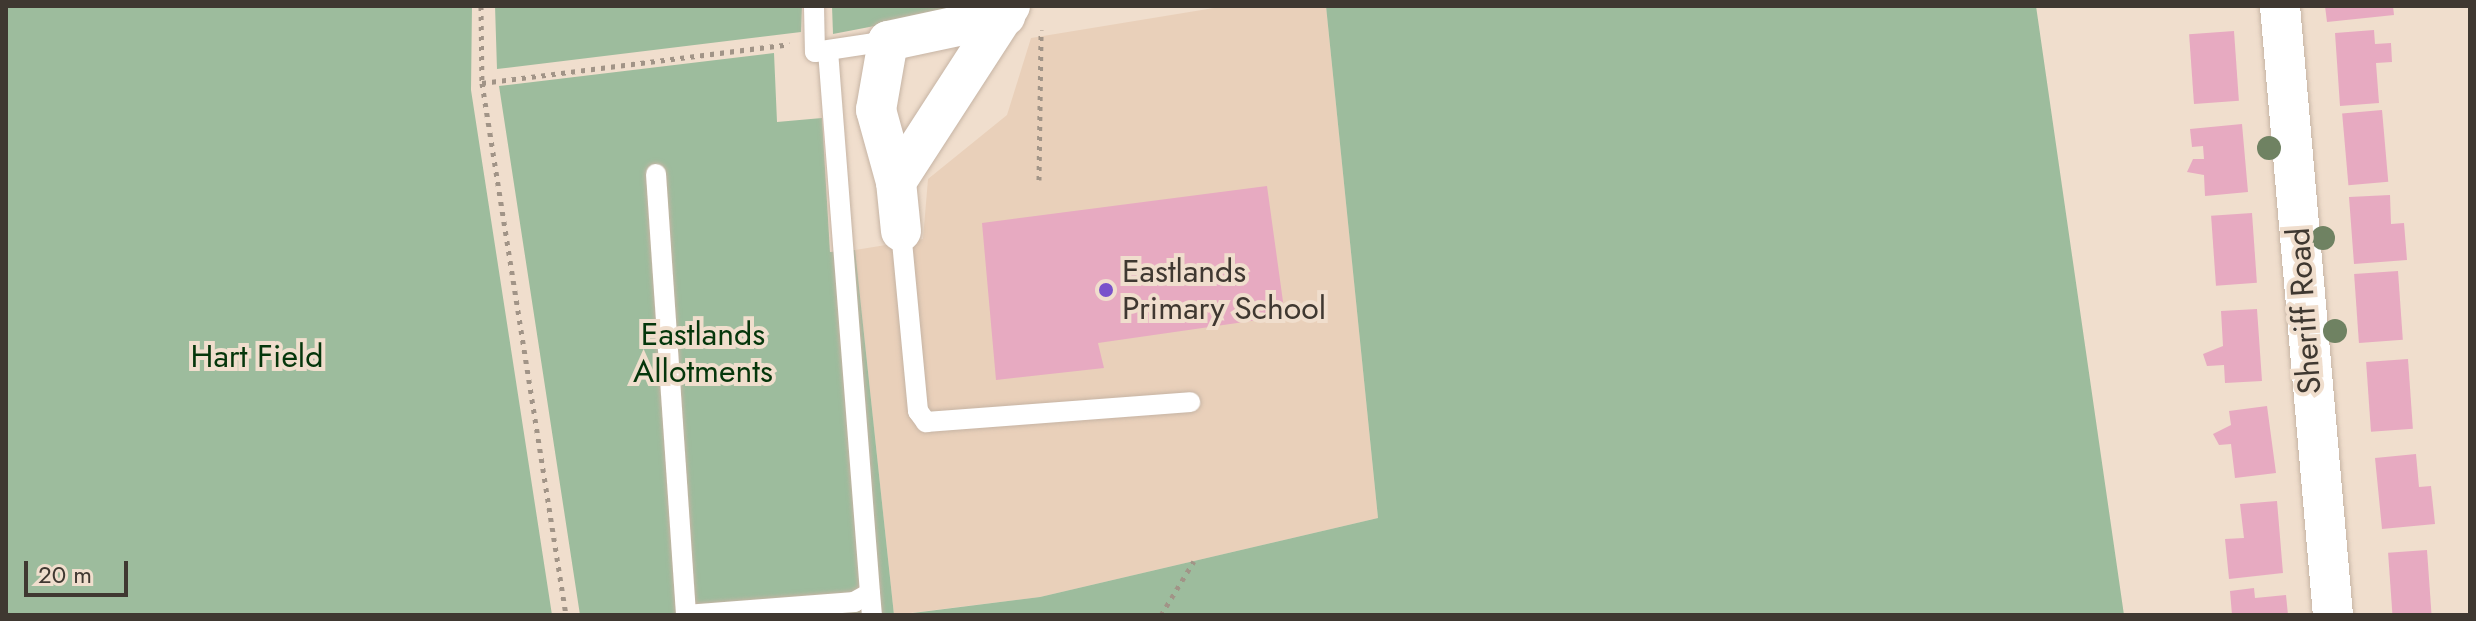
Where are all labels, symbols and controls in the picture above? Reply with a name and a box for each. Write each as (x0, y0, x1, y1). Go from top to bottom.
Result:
street label: Sheriff Road (2279, 226, 2329, 396)
place label: Eastlands Primary School (1122, 253, 1326, 328)
marker: Eastlands Primary School (1097, 281, 1115, 299)
park label: Eastlands Allotments (633, 316, 773, 391)
park label: Hart Field (191, 337, 323, 375)
scale bar (28, 545, 132, 595)
text: 20 m (38, 557, 92, 592)

